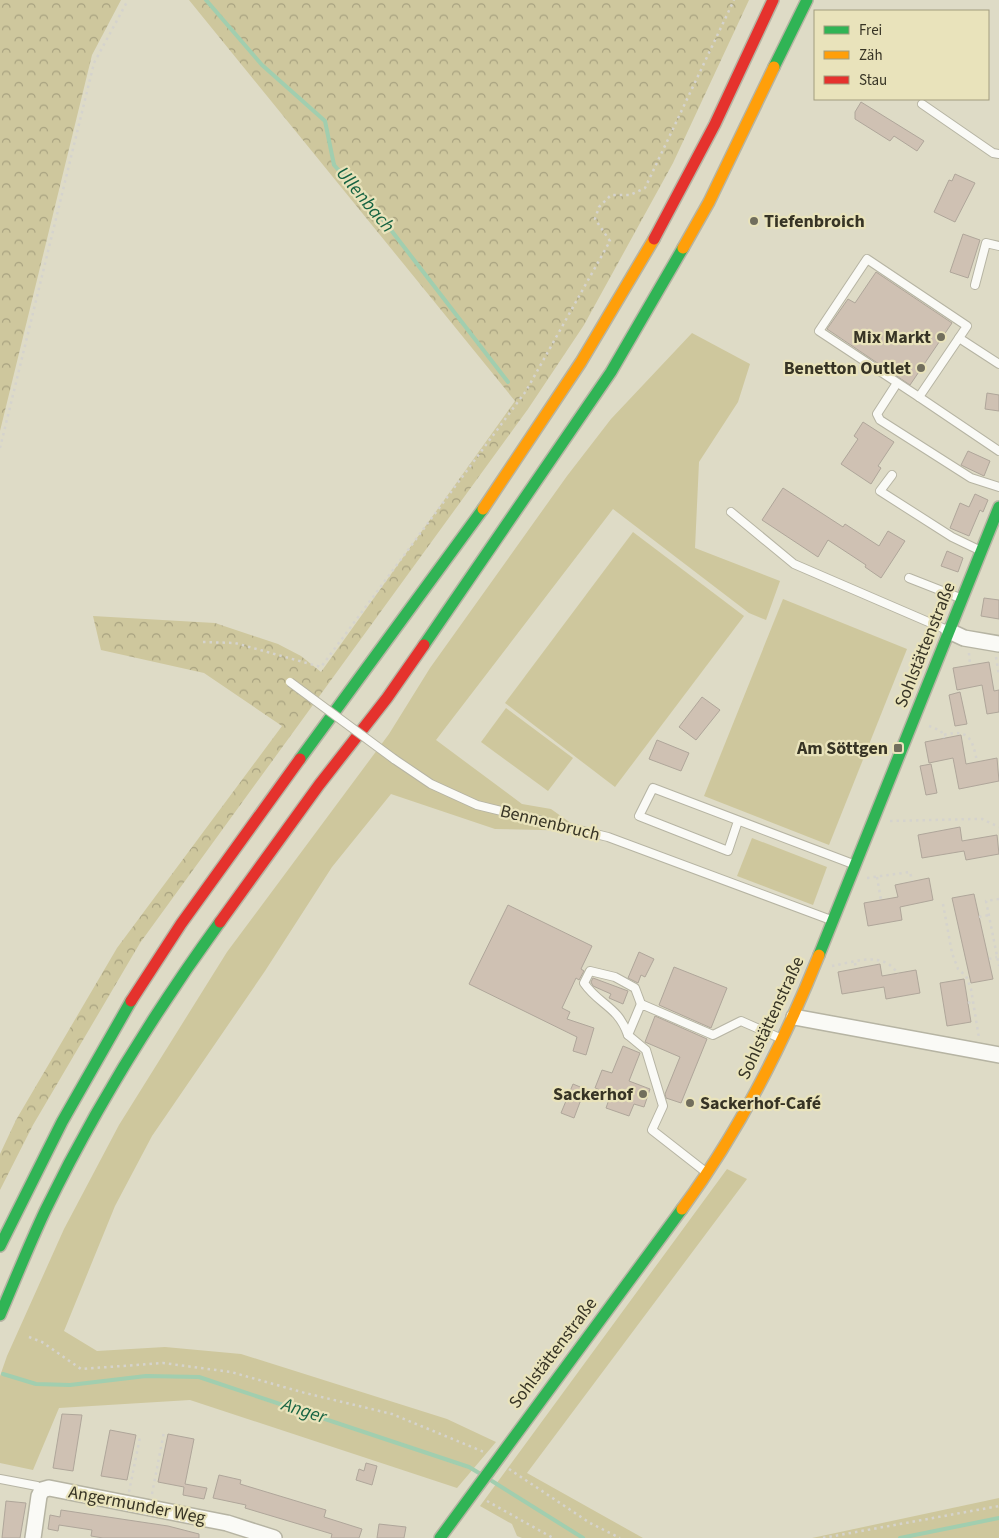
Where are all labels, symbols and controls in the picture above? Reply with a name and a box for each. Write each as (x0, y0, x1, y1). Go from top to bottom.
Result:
legend (814, 10, 989, 100)
text: Frei (859, 20, 882, 41)
text: Zäh (859, 45, 883, 66)
text: Stau (859, 70, 887, 91)
water label: Ullenbach (329, 161, 401, 239)
place label: Tiefenbroich (764, 209, 865, 234)
marker: Tiefenbroich (748, 215, 760, 227)
place label: Mix Markt (853, 325, 931, 350)
marker: Mix Markt (935, 331, 947, 343)
place label: Benetton Outlet (784, 356, 911, 381)
marker: Benetton Outlet (915, 362, 927, 374)
street label: Sohlstättenstraße (888, 578, 962, 711)
place label: Am Söttgen (796, 736, 888, 761)
marker: Am Söttgen (892, 742, 904, 754)
street label: Bennenbruch (497, 799, 603, 847)
street label: Sohlstättenstraße (732, 952, 811, 1084)
place label: Sackerhof (553, 1082, 634, 1107)
marker: Sackerhof (637, 1088, 649, 1100)
place label: Sackerhof-Café (700, 1091, 821, 1116)
marker: Sackerhof-Café (684, 1097, 696, 1109)
street label: Sohlstättenstraße (503, 1292, 603, 1414)
water label: Anger (277, 1391, 331, 1431)
street label: Angermunder Weg (66, 1479, 208, 1531)

